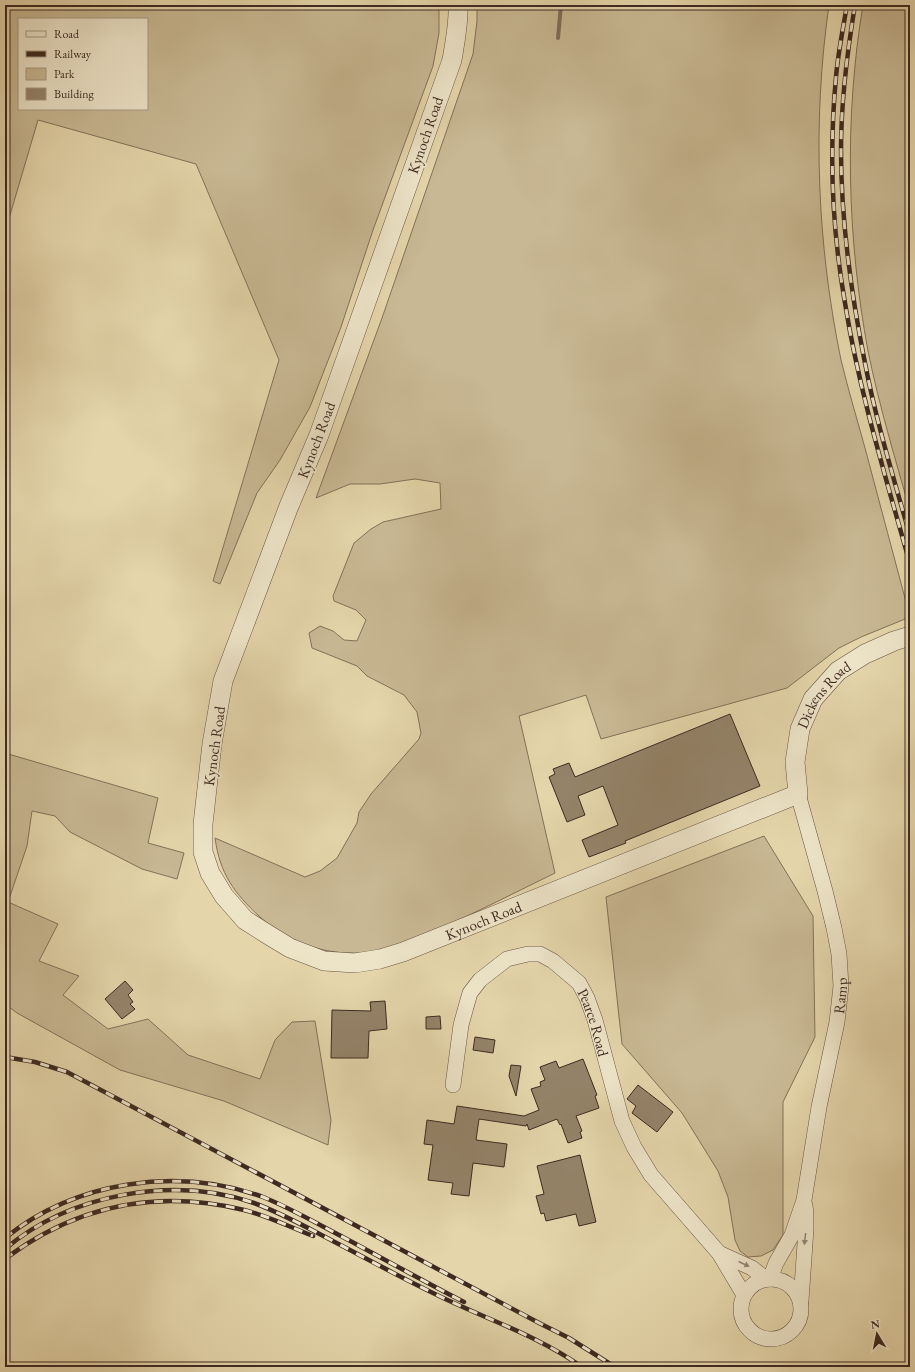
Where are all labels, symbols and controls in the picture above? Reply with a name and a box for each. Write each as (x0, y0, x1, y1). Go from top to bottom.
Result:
legend (18, 18, 148, 110)
text: Road (54, 26, 80, 42)
text: Railway (54, 46, 92, 62)
text: Park (54, 66, 75, 82)
text: Building (54, 86, 95, 102)
street label: Kynoch Road (403, 94, 447, 176)
street label: Kynoch Road (293, 399, 339, 481)
street label: Dickens Road (792, 656, 854, 731)
street label: Kynoch Road (199, 704, 229, 787)
street label: Kynoch Road (442, 896, 524, 944)
street label: Ramp (828, 977, 851, 1015)
street label: Pearce Road (574, 985, 614, 1059)
one-way arrow (802, 1233, 808, 1245)
one-way arrow (738, 1261, 749, 1267)
north arrow (857, 1314, 897, 1354)
text: N (870, 1316, 881, 1332)

